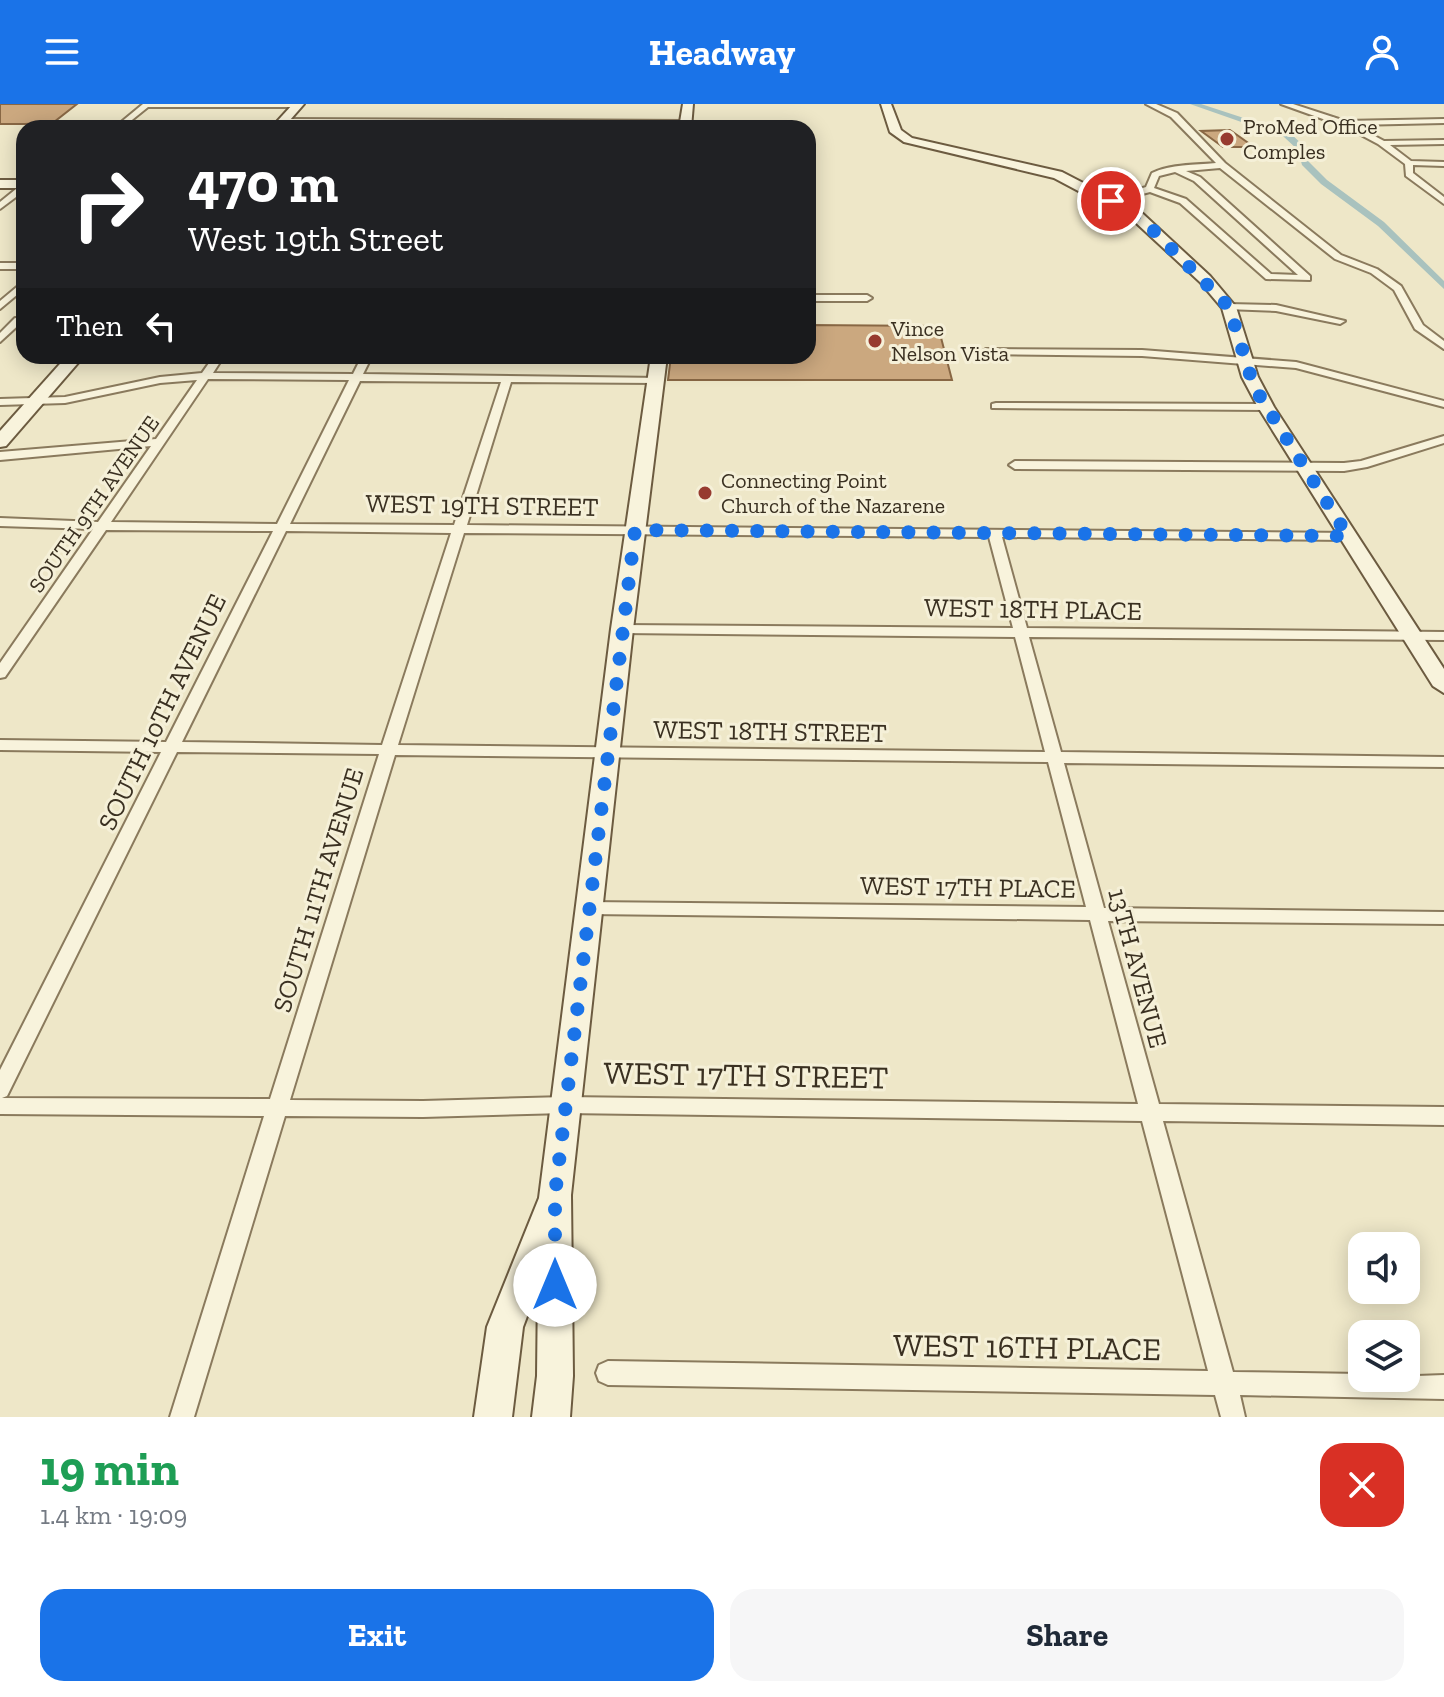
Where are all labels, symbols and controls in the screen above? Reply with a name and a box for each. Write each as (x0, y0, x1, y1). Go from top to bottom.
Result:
icon: menu (40, 30, 84, 74)
icon: person (1360, 30, 1404, 74)
text: Headway (649, 31, 795, 74)
place label: ProMed Office Comples (1243, 113, 1378, 165)
marker: ProMed Office Comples (1218, 130, 1236, 148)
text: 470 m (188, 149, 338, 216)
icon: right (56, 152, 160, 256)
pin (1077, 167, 1145, 235)
icon: arrive (1089, 179, 1133, 223)
text: West 19th Street (188, 217, 443, 260)
icon: left (139, 304, 183, 348)
text: Then (56, 308, 123, 344)
place label: Vince Nelson Vista (890, 315, 1009, 367)
marker: Vince Nelson Vista (866, 332, 884, 350)
street label: SOUTH 9TH AVENUE (23, 410, 165, 598)
place label: Connecting Point Church of the Nazarene (721, 467, 945, 519)
marker: Connecting Point Church of the Nazarene (696, 484, 714, 502)
street label: WEST 19TH STREET (365, 487, 599, 523)
street label: SOUTH 10TH AVENUE (91, 589, 233, 835)
street label: WEST 18TH PLACE (924, 591, 1142, 627)
street label: WEST 18TH STREET (653, 713, 887, 749)
street label: SOUTH 11TH AVENUE (266, 764, 370, 1016)
street label: WEST 17TH PLACE (860, 869, 1076, 905)
street label: 13TH AVENUE (1101, 885, 1175, 1051)
street label: WEST 17TH STREET (603, 1054, 889, 1096)
map controls (1348, 1232, 1420, 1392)
button: sound (1348, 1232, 1420, 1304)
position arrow (513, 1243, 597, 1327)
button: layers (1348, 1320, 1420, 1392)
street label: WEST 16TH PLACE (893, 1326, 1161, 1368)
text: 19 min (40, 1440, 179, 1497)
button: close (1320, 1443, 1404, 1527)
text: 1.4 km · 19:09 (40, 1499, 187, 1531)
button: Exit (40, 1589, 714, 1681)
button: Share (730, 1589, 1404, 1681)

